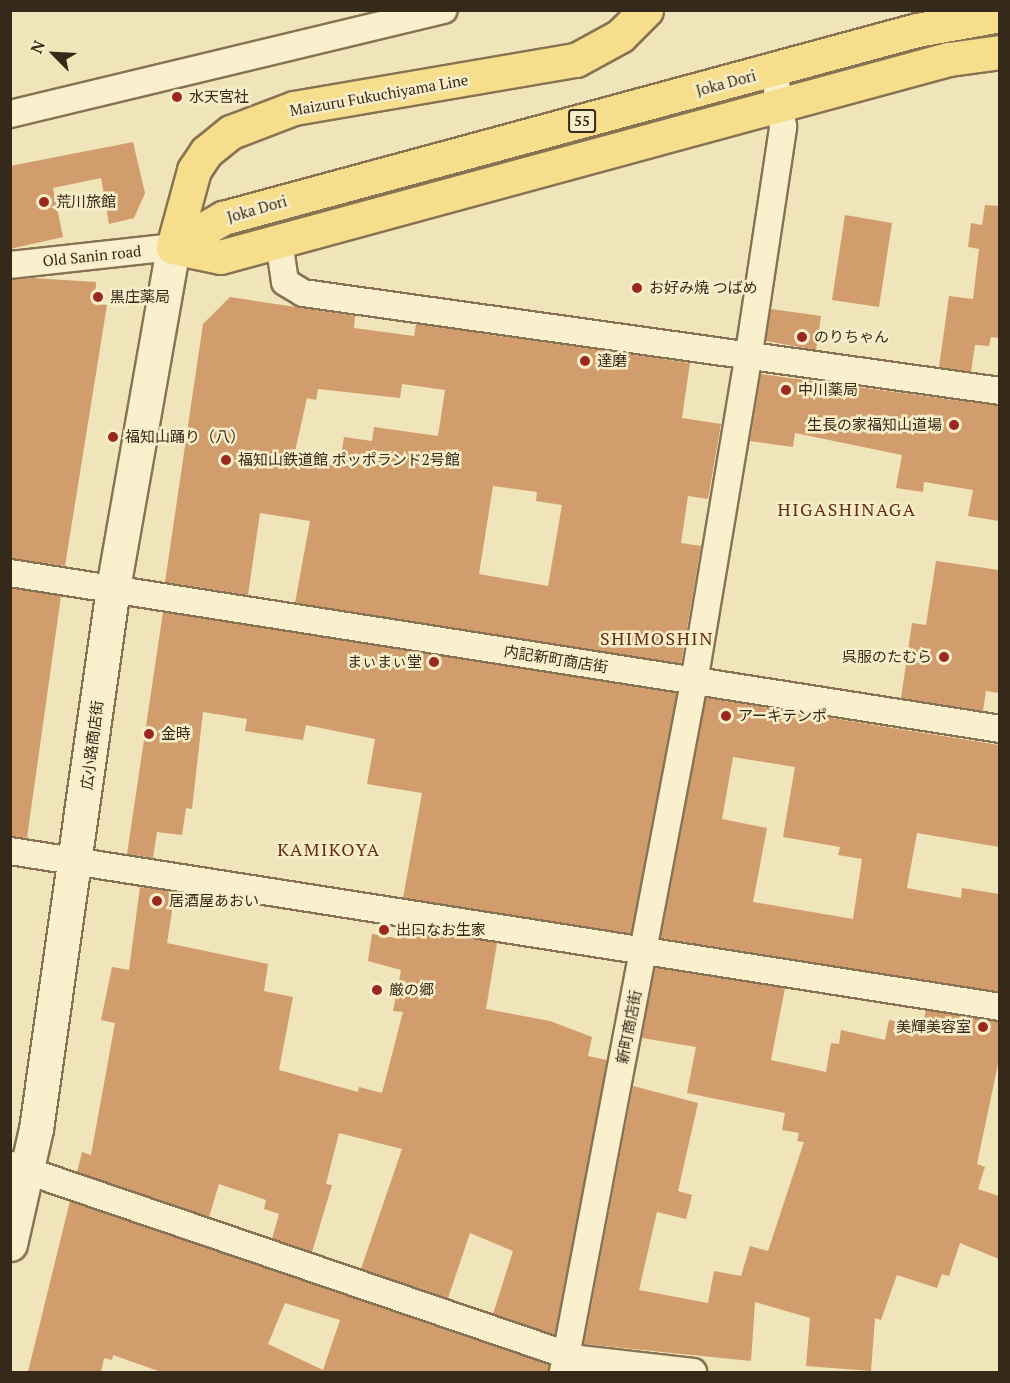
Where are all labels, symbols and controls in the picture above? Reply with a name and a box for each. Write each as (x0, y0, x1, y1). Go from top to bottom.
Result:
north arrow (24, 24, 84, 84)
text: N (25, 37, 50, 57)
street label: Joka Dori (694, 66, 758, 100)
street label: Maizuru Fukuchiyama Line (288, 70, 470, 120)
place label: 水天宮社 (189, 88, 249, 106)
marker: 水天宮社 (170, 90, 184, 104)
road number: 55 (567, 110, 597, 132)
street label: Joka Dori (225, 192, 289, 226)
place label: 荒川旅館 (56, 193, 116, 211)
marker: 荒川旅館 (37, 195, 51, 209)
street label: Old Sanin road (42, 242, 142, 270)
place label: お好み焼 つばめ (649, 279, 758, 297)
marker: お好み焼 つばめ (630, 281, 644, 295)
place label: 黒庄薬局 (110, 288, 170, 306)
marker: 黒庄薬局 (91, 290, 105, 304)
place label: のりちゃん (814, 328, 889, 346)
marker: のりちゃん (795, 330, 809, 344)
place label: 達磨 (597, 352, 627, 370)
marker: 達磨 (578, 354, 592, 368)
place label: 中川薬局 (798, 381, 858, 399)
marker: 中川薬局 (779, 383, 793, 397)
place label: 生長の家福知山道場 (807, 416, 942, 434)
marker: 生長の家福知山道場 (947, 418, 961, 432)
place label: 福知山踊り（八） (125, 428, 245, 446)
marker: 福知山踊り（八） (106, 430, 120, 444)
place label: 福知山鉄道館 ポッポランド2号館 (238, 451, 460, 469)
marker: 福知山鉄道館 ポッポランド2号館 (219, 453, 233, 467)
district label: HIGASHINAGA (778, 498, 916, 520)
district label: SHIMOSHIN (600, 627, 714, 649)
street label: 内記新町商店街 (503, 642, 609, 676)
place label: 呉服のたむら (842, 648, 932, 666)
marker: 呉服のたむら (937, 650, 951, 664)
place label: まぃまぃ堂 (347, 653, 422, 671)
marker: まぃまぃ堂 (427, 655, 441, 669)
street label: 広小路商店街 (78, 699, 106, 791)
place label: アーキテンポ (738, 707, 827, 725)
marker: アーキテンポ (719, 709, 733, 723)
place label: 金時 (161, 725, 191, 743)
marker: 金時 (142, 727, 156, 741)
district label: KAMIKOYA (277, 838, 381, 860)
place label: 居酒屋あおい (169, 892, 259, 910)
marker: 居酒屋あおい (150, 894, 164, 908)
place label: 出口なお生家 (396, 921, 486, 939)
marker: 出口なお生家 (377, 923, 391, 937)
place label: 厳の郷 (389, 981, 434, 999)
marker: 厳の郷 (370, 983, 384, 997)
street label: 新町商店街 (613, 988, 645, 1066)
place label: 美輝美容室 (896, 1018, 971, 1036)
marker: 美輝美容室 (976, 1020, 990, 1034)

